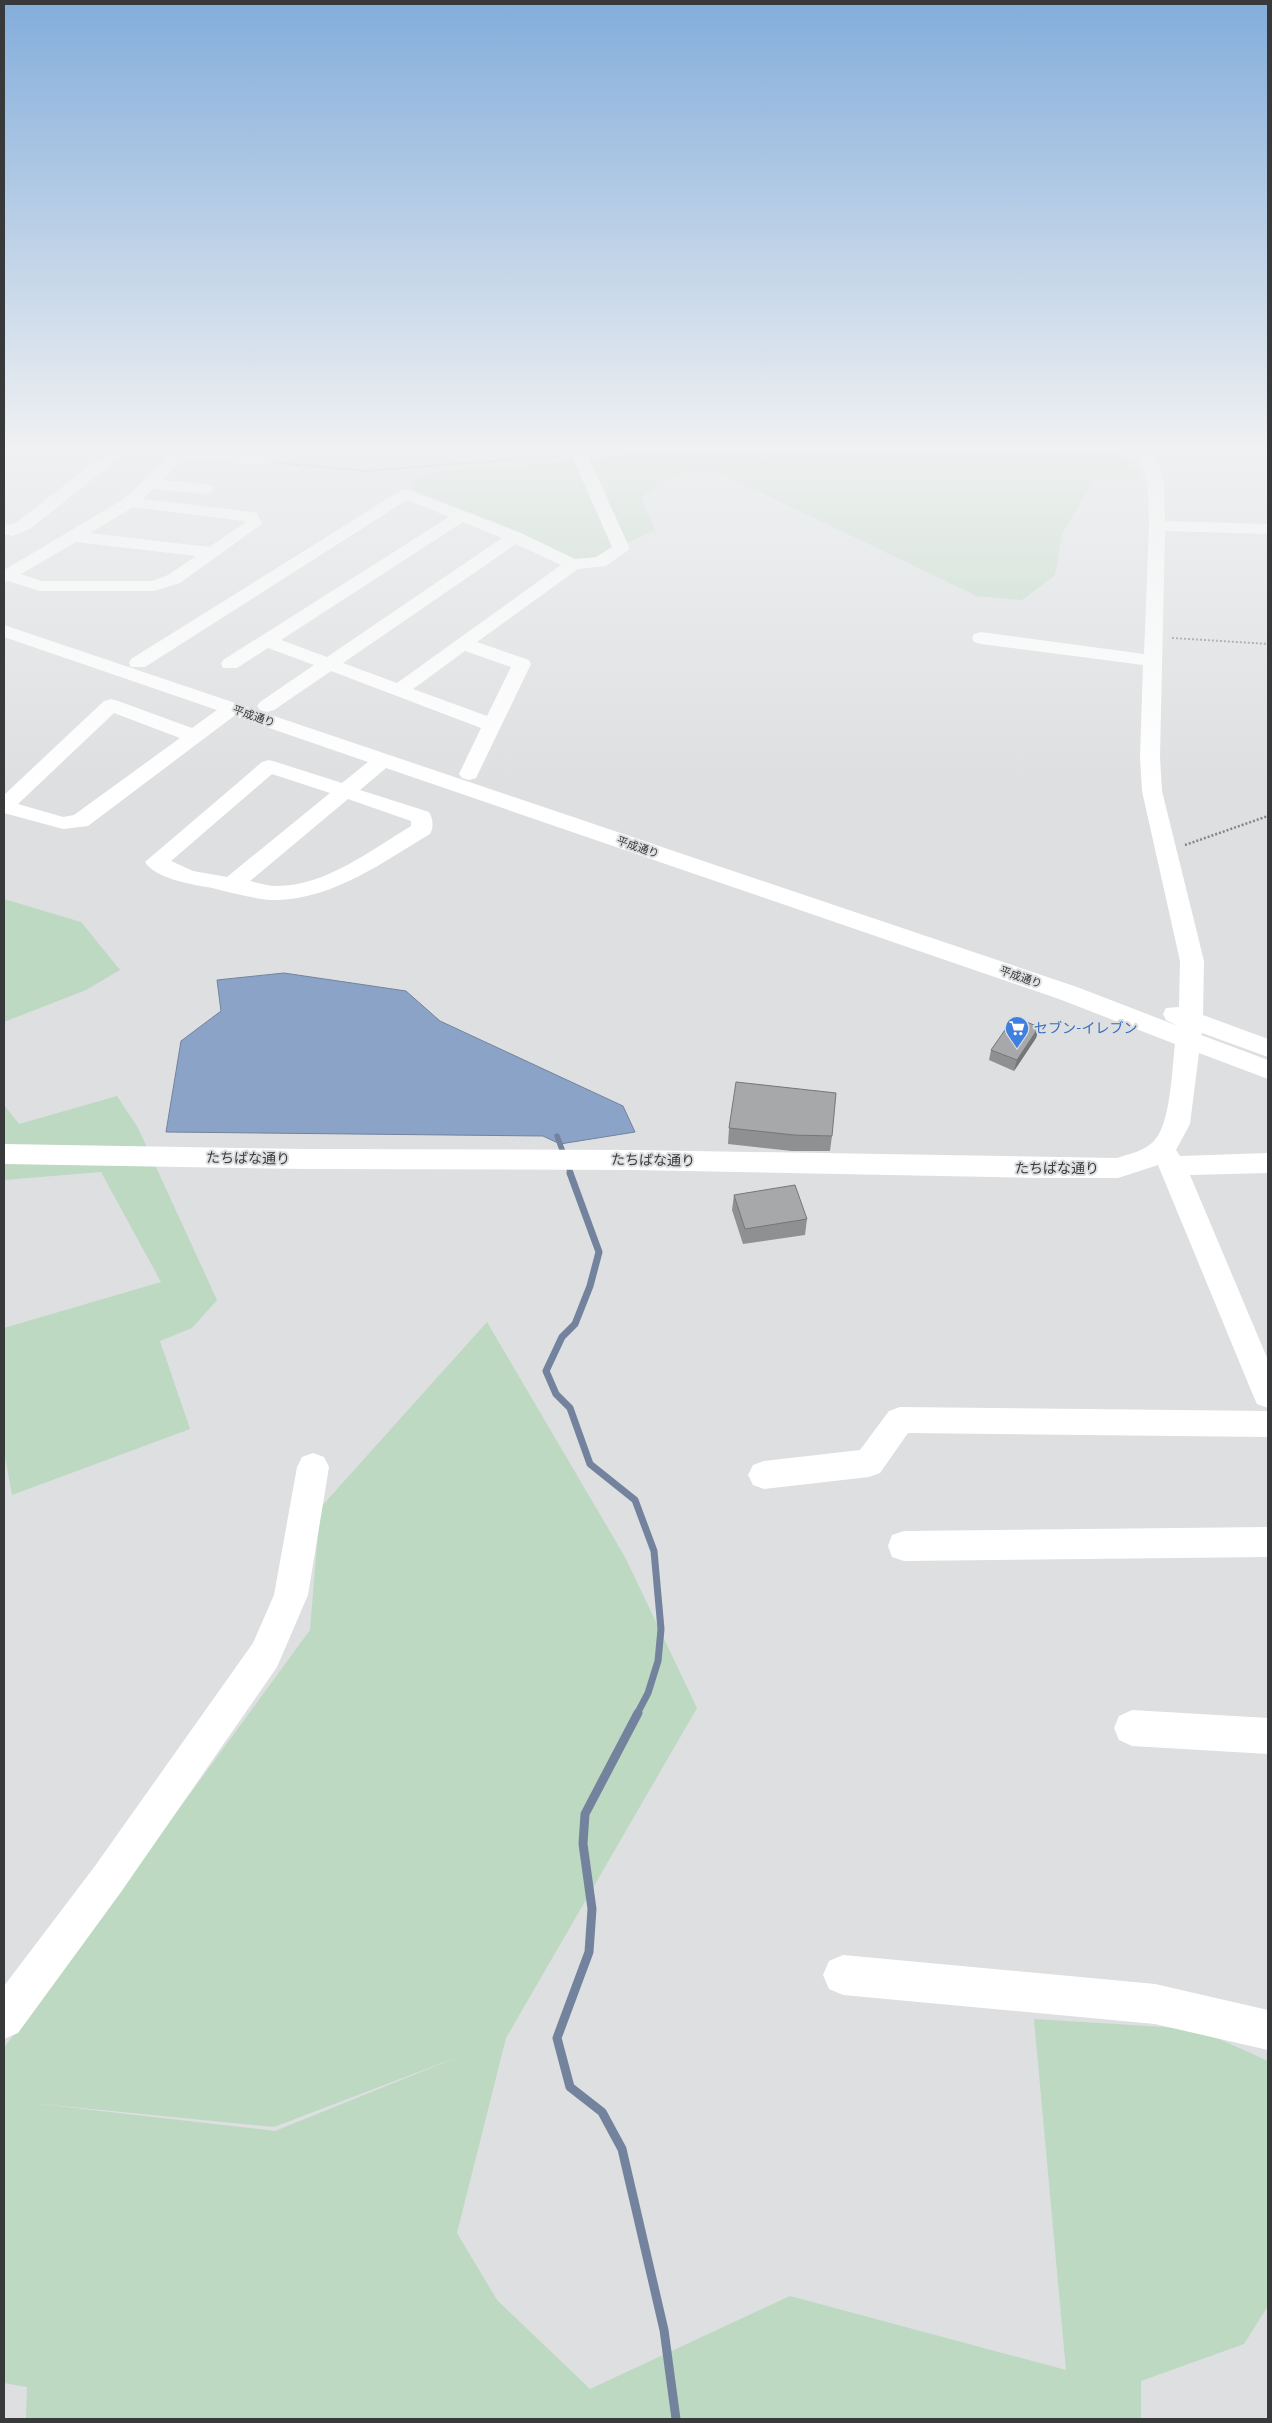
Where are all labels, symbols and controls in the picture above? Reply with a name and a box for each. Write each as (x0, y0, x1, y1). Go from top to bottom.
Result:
street label: 平成通り (231, 702, 277, 730)
street label: 平成通り (615, 833, 661, 861)
street label: 平成通り (998, 963, 1044, 991)
supermarket icon: セブン-イレブン (1004, 1015, 1030, 1049)
place label: セブン-イレブン (1034, 1019, 1137, 1037)
street label: たちばな通り (206, 1148, 290, 1168)
street label: たちばな通り (611, 1150, 695, 1170)
street label: たちばな通り (1015, 1159, 1099, 1177)

